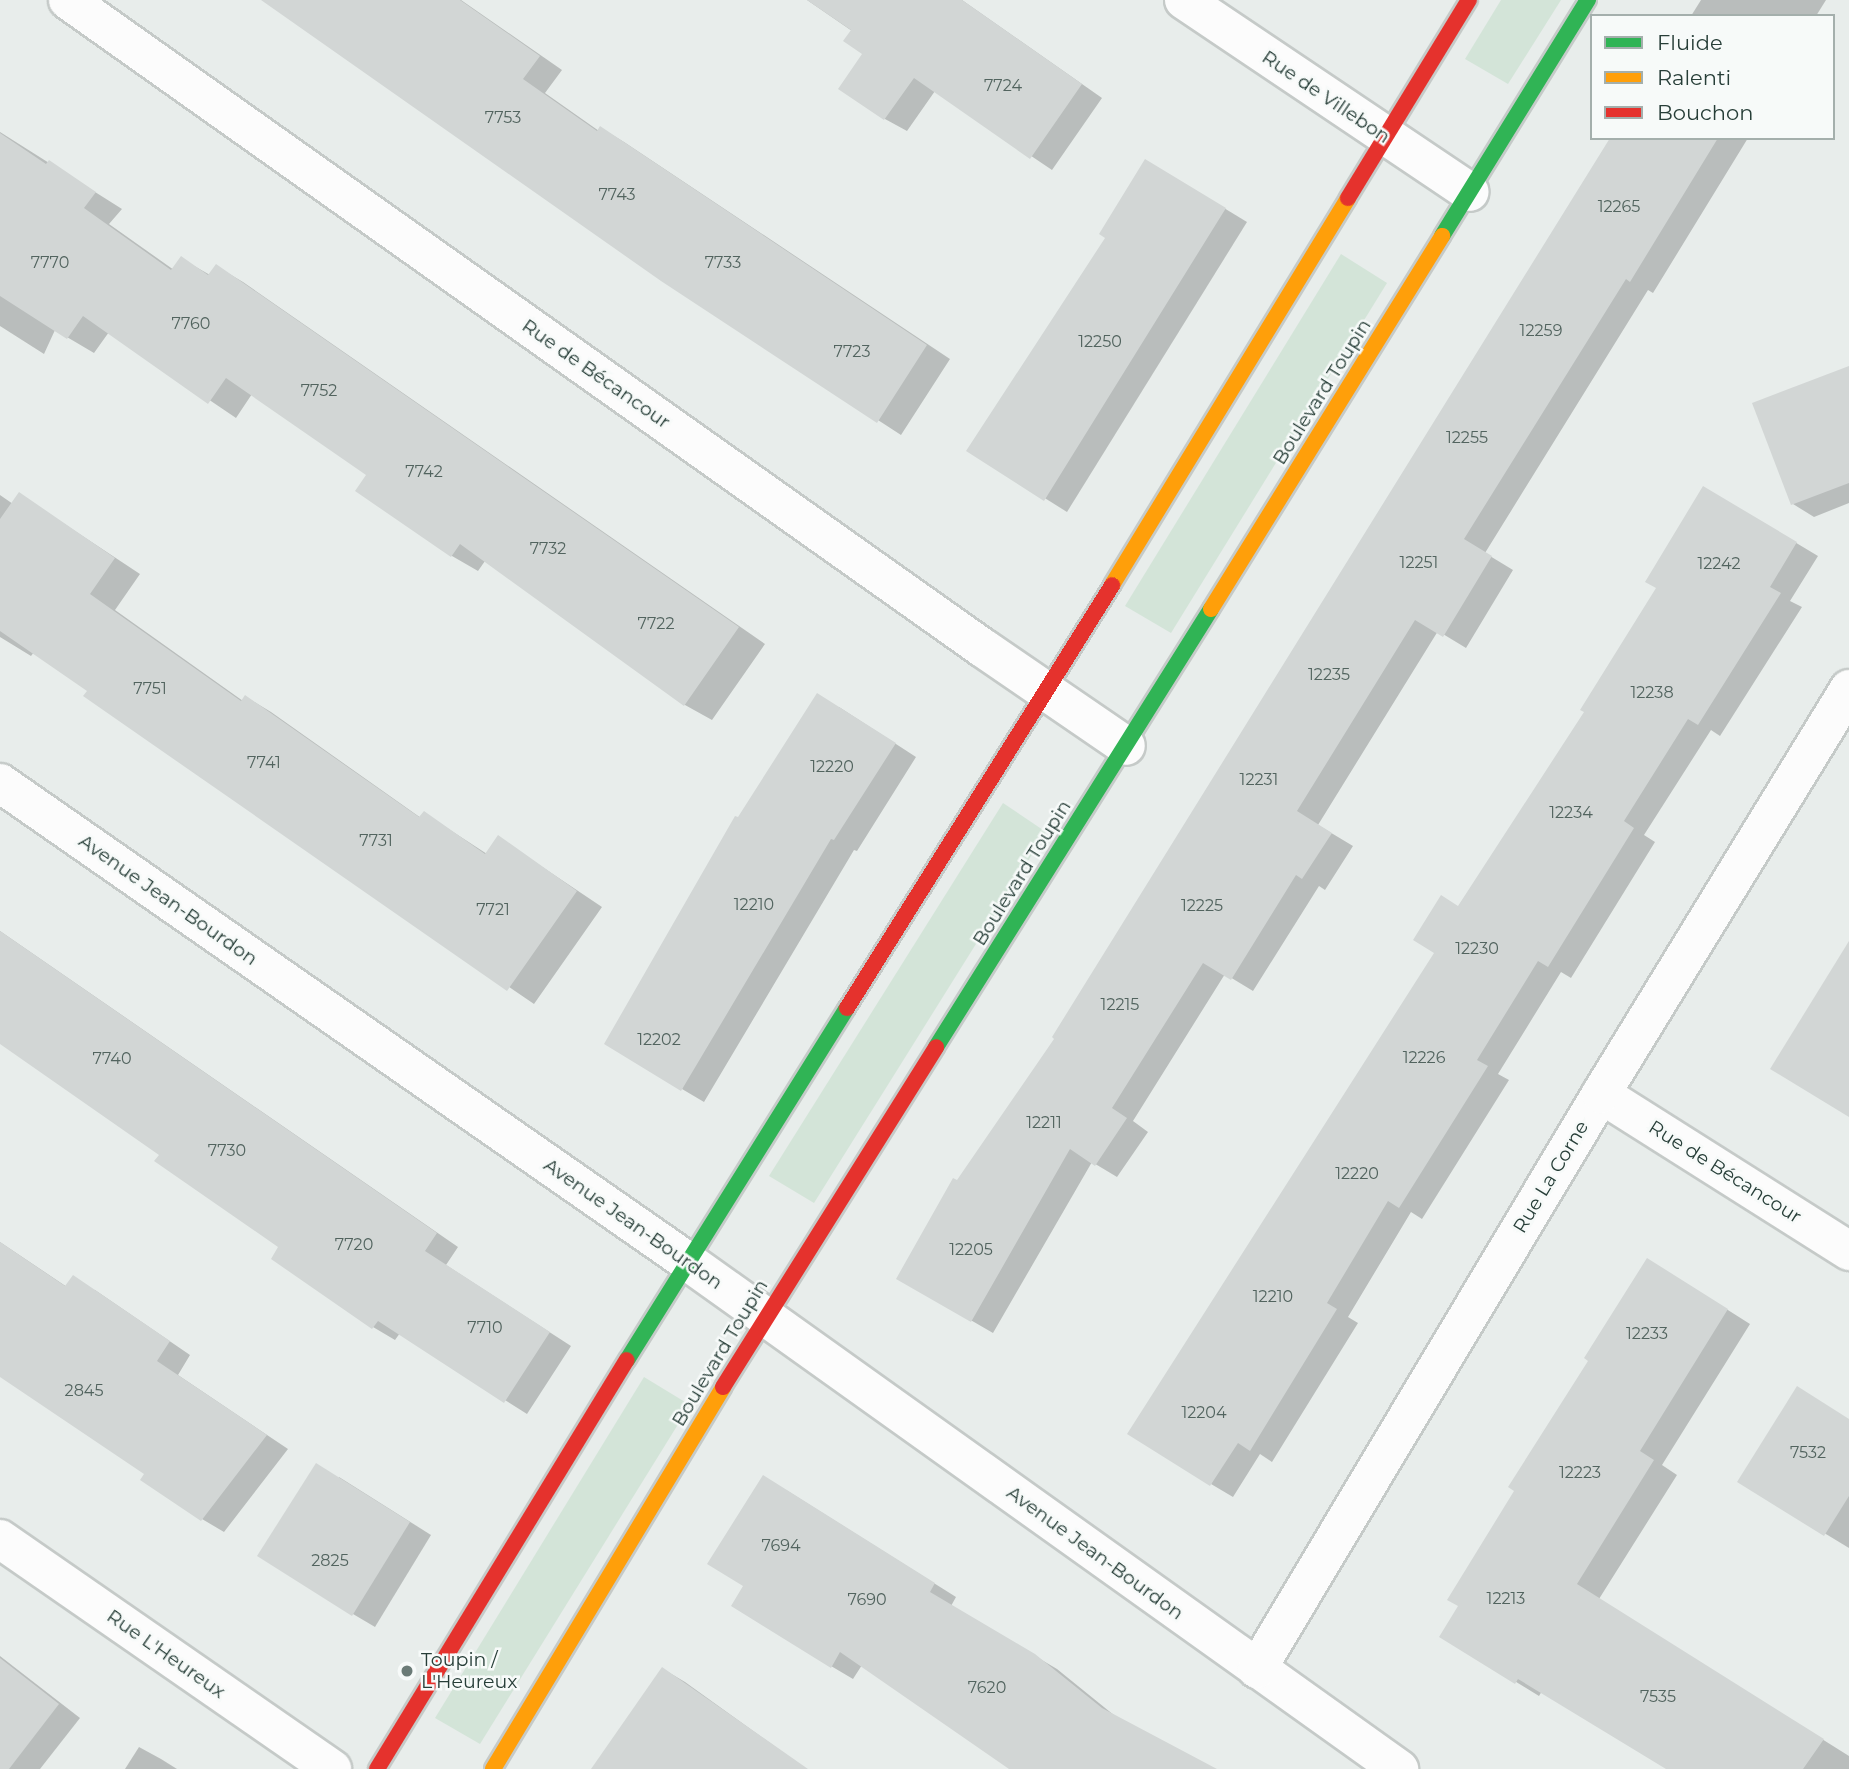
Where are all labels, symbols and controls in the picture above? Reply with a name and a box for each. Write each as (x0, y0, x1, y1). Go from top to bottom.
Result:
legend (1590, 14, 1835, 140)
text: Fluide (1657, 30, 1723, 55)
street label: Rue de Villebon (1258, 46, 1394, 148)
text: Ralenti (1657, 65, 1731, 90)
house number: 7724 (984, 76, 1022, 96)
text: Bouchon (1657, 100, 1753, 125)
house number: 7753 (485, 108, 521, 128)
house number: 7743 (598, 185, 636, 205)
house number: 12265 (1598, 197, 1640, 217)
house number: 7770 (31, 253, 69, 273)
house number: 7733 (705, 253, 741, 273)
house number: 7760 (172, 314, 210, 334)
street label: Rue de Bécancour (518, 314, 674, 434)
street label: Boulevard Toupin (1268, 315, 1376, 469)
house number: 12259 (1520, 321, 1562, 341)
house number: 12250 (1078, 332, 1122, 352)
house number: 7723 (834, 342, 870, 362)
house number: 7752 (301, 381, 337, 401)
house number: 12255 (1446, 428, 1488, 448)
house number: 7742 (405, 462, 443, 482)
house number: 7732 (530, 539, 566, 559)
house number: 12251 (1400, 553, 1438, 573)
house number: 12242 (1697, 554, 1741, 574)
house number: 7722 (637, 614, 675, 634)
house number: 12235 (1308, 665, 1350, 685)
house number: 7751 (133, 679, 167, 699)
house number: 12238 (1630, 683, 1674, 703)
house number: 7741 (247, 753, 281, 773)
house number: 12220 (810, 757, 854, 777)
house number: 12231 (1240, 770, 1278, 790)
street label: Boulevard Toupin (968, 796, 1076, 950)
house number: 12234 (1549, 803, 1593, 823)
street label: Avenue Jean-Bourdon (74, 830, 262, 970)
house number: 7731 (359, 831, 393, 851)
house number: 12210 (734, 895, 774, 915)
house number: 12225 (1181, 896, 1223, 916)
house number: 7721 (476, 900, 510, 920)
house number: 12230 (1455, 939, 1499, 959)
house number: 12215 (1101, 995, 1139, 1015)
house number: 12202 (637, 1030, 681, 1050)
house number: 12226 (1403, 1048, 1445, 1068)
house number: 7740 (93, 1049, 131, 1069)
house number: 12211 (1026, 1113, 1062, 1133)
street label: Rue de Bécancour (1644, 1116, 1806, 1228)
street label: Rue La Corne (1509, 1117, 1593, 1237)
house number: 7730 (208, 1141, 246, 1161)
street label: Avenue Jean-Bourdon (539, 1154, 727, 1294)
house number: 12220 (1335, 1164, 1379, 1184)
house number: 7720 (335, 1235, 373, 1255)
house number: 12205 (949, 1240, 993, 1260)
street label: Boulevard Toupin (667, 1275, 773, 1431)
house number: 12210 (1253, 1287, 1293, 1307)
house number: 7710 (467, 1318, 503, 1338)
house number: 12233 (1626, 1324, 1668, 1344)
house number: 2845 (65, 1381, 103, 1401)
house number: 12204 (1181, 1403, 1227, 1423)
house number: 7532 (1790, 1443, 1826, 1463)
house number: 12223 (1559, 1463, 1601, 1483)
street label: Avenue Jean-Bourdon (1002, 1481, 1188, 1625)
house number: 7694 (761, 1536, 801, 1556)
house number: 2825 (311, 1551, 349, 1571)
house number: 12213 (1487, 1589, 1525, 1609)
house number: 7690 (847, 1590, 887, 1610)
street label: Rue L'Heureux (102, 1605, 230, 1703)
place label: Toupin / L'Heureux (421, 1649, 517, 1693)
marker: Toupin / L'Heureux (399, 1663, 415, 1679)
house number: 7620 (968, 1678, 1006, 1698)
house number: 7535 (1640, 1687, 1676, 1707)

